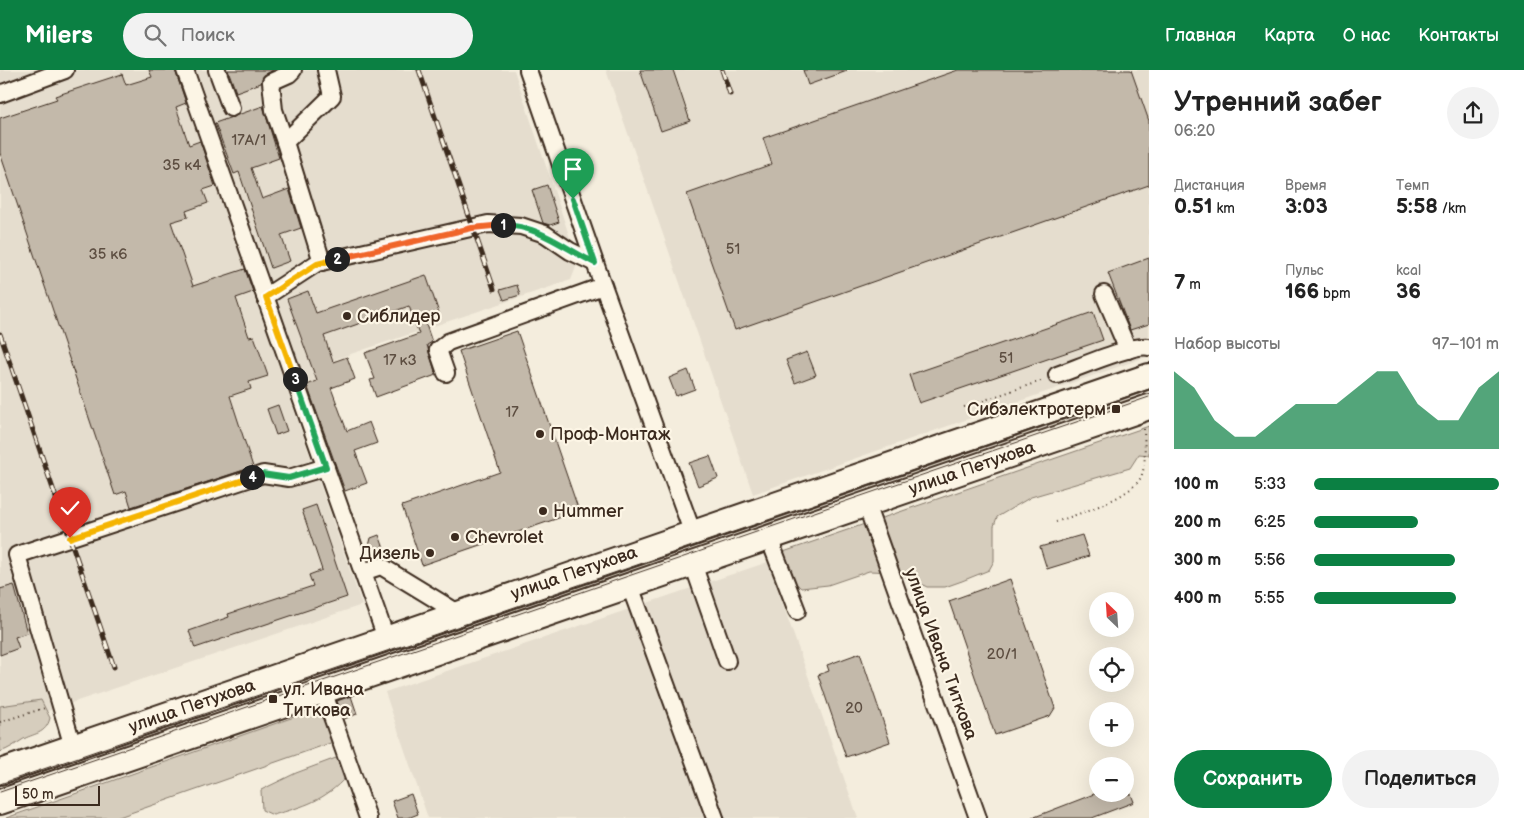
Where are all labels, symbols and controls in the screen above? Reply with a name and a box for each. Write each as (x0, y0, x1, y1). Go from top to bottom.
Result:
search box (123, 13, 473, 58)
text: Milers (25, 21, 93, 50)
icon: search (141, 21, 169, 49)
text: Поиск (181, 24, 235, 47)
text: Главная (1165, 25, 1236, 46)
text: Карта (1264, 25, 1315, 46)
text: О нас (1343, 25, 1390, 46)
text: Контакты (1418, 25, 1499, 46)
text: Утренний забег (1174, 86, 1382, 119)
button: share (1447, 87, 1499, 139)
text: 06:20 (1174, 122, 1215, 141)
house number: 17А/1 (232, 131, 266, 150)
pin (552, 148, 594, 199)
icon: arrive (559, 155, 587, 183)
house number: 35 к4 (162, 156, 202, 175)
text: Дистанция (1174, 177, 1245, 194)
text: Время (1285, 177, 1327, 194)
text: Темп (1396, 177, 1429, 194)
text: 0.51 (1174, 194, 1213, 219)
text: 3:03 (1285, 194, 1328, 219)
text: 5:58 (1396, 194, 1438, 219)
text: km (1213, 200, 1235, 217)
text: /km (1438, 200, 1466, 217)
pin: 1 (490, 212, 516, 238)
text: 1 (501, 217, 506, 234)
house number: 51 (726, 240, 740, 259)
house number: 35 к6 (88, 245, 128, 264)
pin: 2 (324, 246, 350, 272)
text: 2 (333, 251, 342, 268)
text: Пульс (1285, 262, 1324, 279)
text: kcal (1396, 262, 1421, 279)
text: 7 (1174, 270, 1186, 295)
text: m (1186, 276, 1201, 293)
text: 166 (1285, 279, 1319, 304)
text: 36 (1396, 279, 1421, 304)
text: bpm (1319, 285, 1351, 302)
place label: Сиблидер (357, 306, 440, 327)
marker: Сиблидер (341, 310, 353, 322)
text: Набор высоты (1174, 335, 1281, 354)
text: 97–101 m (1432, 335, 1499, 354)
house number: 51 (999, 349, 1013, 368)
house number: 17 к3 (383, 351, 417, 370)
pin: 3 (282, 366, 308, 392)
text: 3 (291, 371, 300, 388)
place label: Сибэлектротерм (967, 399, 1106, 420)
house number: 17 (505, 403, 519, 422)
marker: Сибэлектротерм (1110, 403, 1122, 415)
place label: Проф-Монтаж (550, 424, 671, 445)
marker: Проф-Монтаж (534, 428, 546, 440)
street label: улица Петухова (906, 436, 1038, 499)
pin: 4 (240, 464, 264, 490)
text: 4 (248, 469, 257, 486)
text: 100 m (1174, 475, 1219, 494)
text: 5:33 (1254, 475, 1286, 494)
pin (49, 487, 91, 538)
icon: check (56, 494, 84, 522)
place label: Hummer (553, 501, 624, 522)
marker: Hummer (537, 505, 549, 517)
text: 200 m (1174, 513, 1221, 532)
text: 6:25 (1254, 513, 1286, 532)
place label: Chevrolet (465, 527, 544, 548)
marker: Chevrolet (449, 531, 461, 543)
street label: улица Петухова (508, 541, 640, 604)
place label: Дизель (359, 543, 420, 564)
marker: Дизель (424, 547, 436, 559)
text: 300 m (1174, 551, 1221, 570)
text: 5:56 (1254, 551, 1285, 570)
street label: улица Ивана Титкова (900, 565, 982, 743)
text: 400 m (1174, 589, 1221, 608)
text: 5:55 (1254, 589, 1285, 608)
north arrow (1089, 592, 1134, 638)
map controls (1089, 592, 1134, 802)
house number: 20/1 (987, 645, 1017, 664)
button: locate (1089, 647, 1134, 692)
street label: улица Петухова (126, 674, 258, 737)
place label: ул. Ивана Титкова (283, 679, 364, 721)
marker: ул. Ивана Титкова (267, 693, 279, 705)
house number: 20 (845, 699, 863, 718)
button: + (1089, 702, 1134, 747)
button: Сохранить (1174, 750, 1332, 808)
button: Поделиться (1342, 750, 1499, 808)
button: − (1089, 757, 1134, 802)
scale bar (15, 783, 100, 806)
text: 50 m (22, 786, 54, 803)

